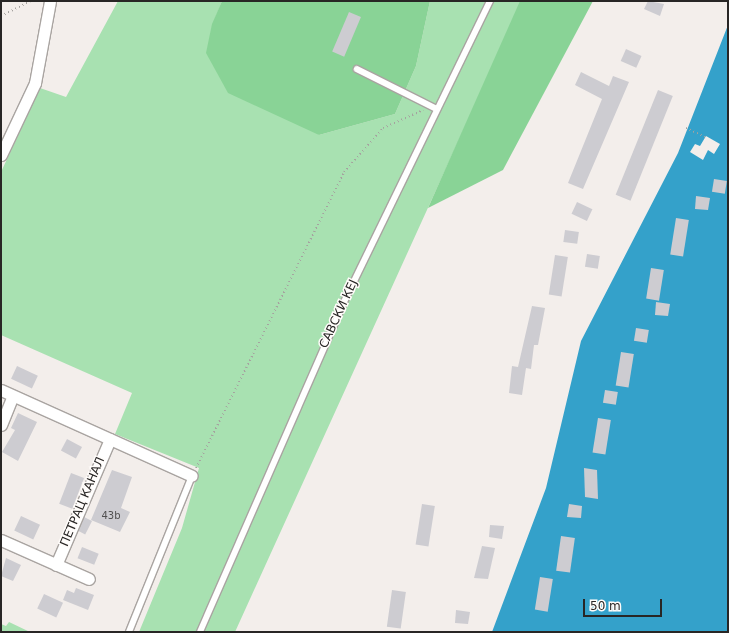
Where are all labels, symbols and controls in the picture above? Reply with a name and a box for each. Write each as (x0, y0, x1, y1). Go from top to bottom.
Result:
street label: САВСКИ КЕЈ (317, 277, 361, 351)
street label: ПЕТРАЦ КАНАЛ (58, 455, 108, 549)
house number: 43b (101, 510, 121, 522)
scale bar (585, 591, 664, 617)
text: 50 m (590, 599, 621, 613)

